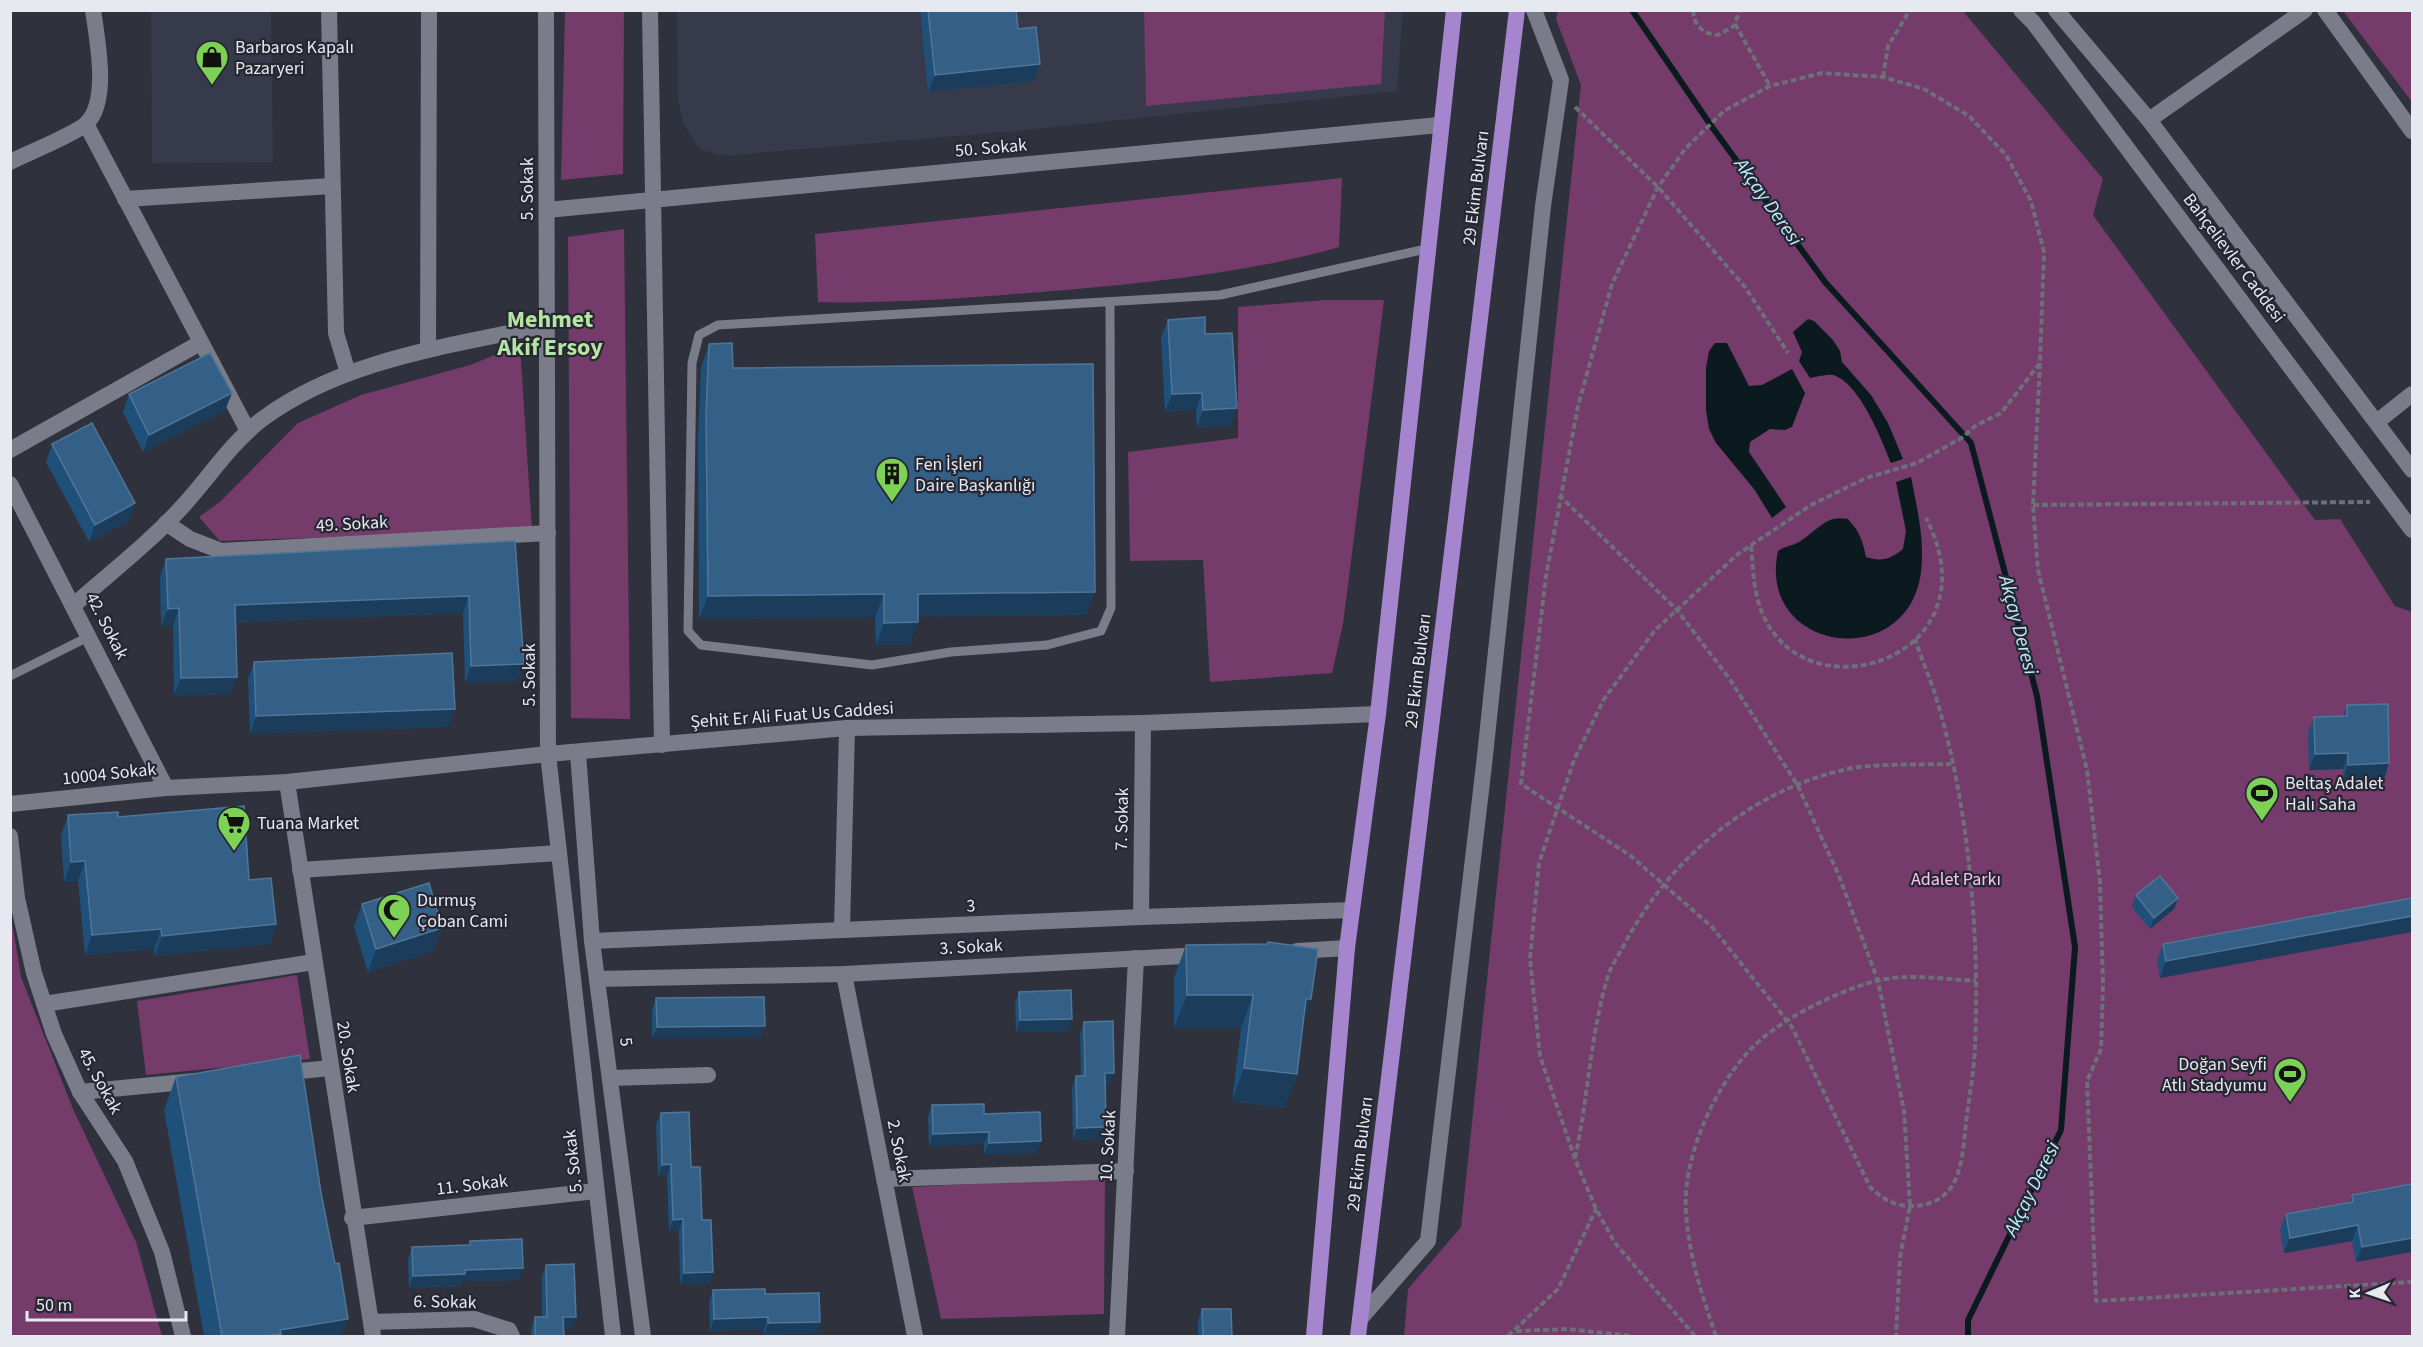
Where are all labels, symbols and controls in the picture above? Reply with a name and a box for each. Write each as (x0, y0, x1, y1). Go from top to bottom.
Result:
place label: Barbaros Kapalı Pazaryeri (235, 35, 354, 81)
shop icon: Barbaros Kapalı Pazaryeri (194, 39, 230, 86)
street label: 29 Ekim Bulvarı (1457, 129, 1495, 247)
street label: 50. Sokak (954, 132, 1028, 164)
water label: Akçay Deresi (1726, 151, 1809, 252)
street label: 5. Sokak (515, 157, 540, 221)
street label: Bahçelievler Caddesi (2177, 188, 2291, 328)
district label: Mehmet Akif Ersoy (496, 302, 603, 365)
place label: Fen İşleri Daire Başkanlığı (915, 452, 1036, 498)
building icon: Fen İşleri Daire Başkanlığı (874, 456, 910, 503)
street label: 49. Sokak (315, 510, 389, 538)
water label: Akçay Deresi (1991, 570, 2045, 678)
street label: 42. Sokak (80, 588, 135, 664)
street label: 29 Ekim Bulvarı (1399, 612, 1437, 730)
street label: 5. Sokak (517, 643, 542, 707)
street label: Şehit Er Ali Fuat Us Caddesi (689, 695, 895, 735)
street label: 10004 Sokak (61, 757, 157, 791)
place label: Beltaş Adalet Halı Saha (2285, 771, 2383, 817)
sports icon: Beltaş Adalet Halı Saha (2244, 775, 2280, 822)
street label: 7. Sokak (1109, 787, 1135, 851)
supermarket icon: Tuana Market (216, 805, 252, 852)
place label: Tuana Market (257, 811, 359, 836)
park label: Adalet Parkı (1911, 867, 2001, 892)
place label: Durmuş Çoban Cami (417, 888, 508, 934)
mosque icon: Durmuş Çoban Cami (376, 892, 412, 939)
street label: 3 (966, 893, 976, 919)
street label: 3. Sokak (939, 933, 1003, 961)
street label: 20. Sokak (330, 1019, 366, 1095)
street label: 5 (613, 1036, 639, 1048)
street label: 45. Sokak (72, 1043, 128, 1119)
place label: Doğan Seyfi Atlı Stadyumu (2162, 1052, 2267, 1098)
sports icon: Doğan Seyfi Atlı Stadyumu (2272, 1056, 2308, 1103)
street label: 29 Ekim Bulvarı (1341, 1095, 1379, 1213)
street label: 10. Sokak (1094, 1109, 1122, 1183)
street label: 2. Sokak (881, 1118, 917, 1184)
street label: 5. Sokak (557, 1128, 589, 1194)
water label: Akçay Deresi (1996, 1137, 2067, 1243)
street label: 11. Sokak (435, 1168, 509, 1202)
north arrow (2339, 1263, 2399, 1323)
scale bar (27, 1284, 186, 1322)
text: K (2344, 1288, 2366, 1299)
street label: 6. Sokak (413, 1289, 477, 1315)
text: 50 m (36, 1293, 72, 1318)

